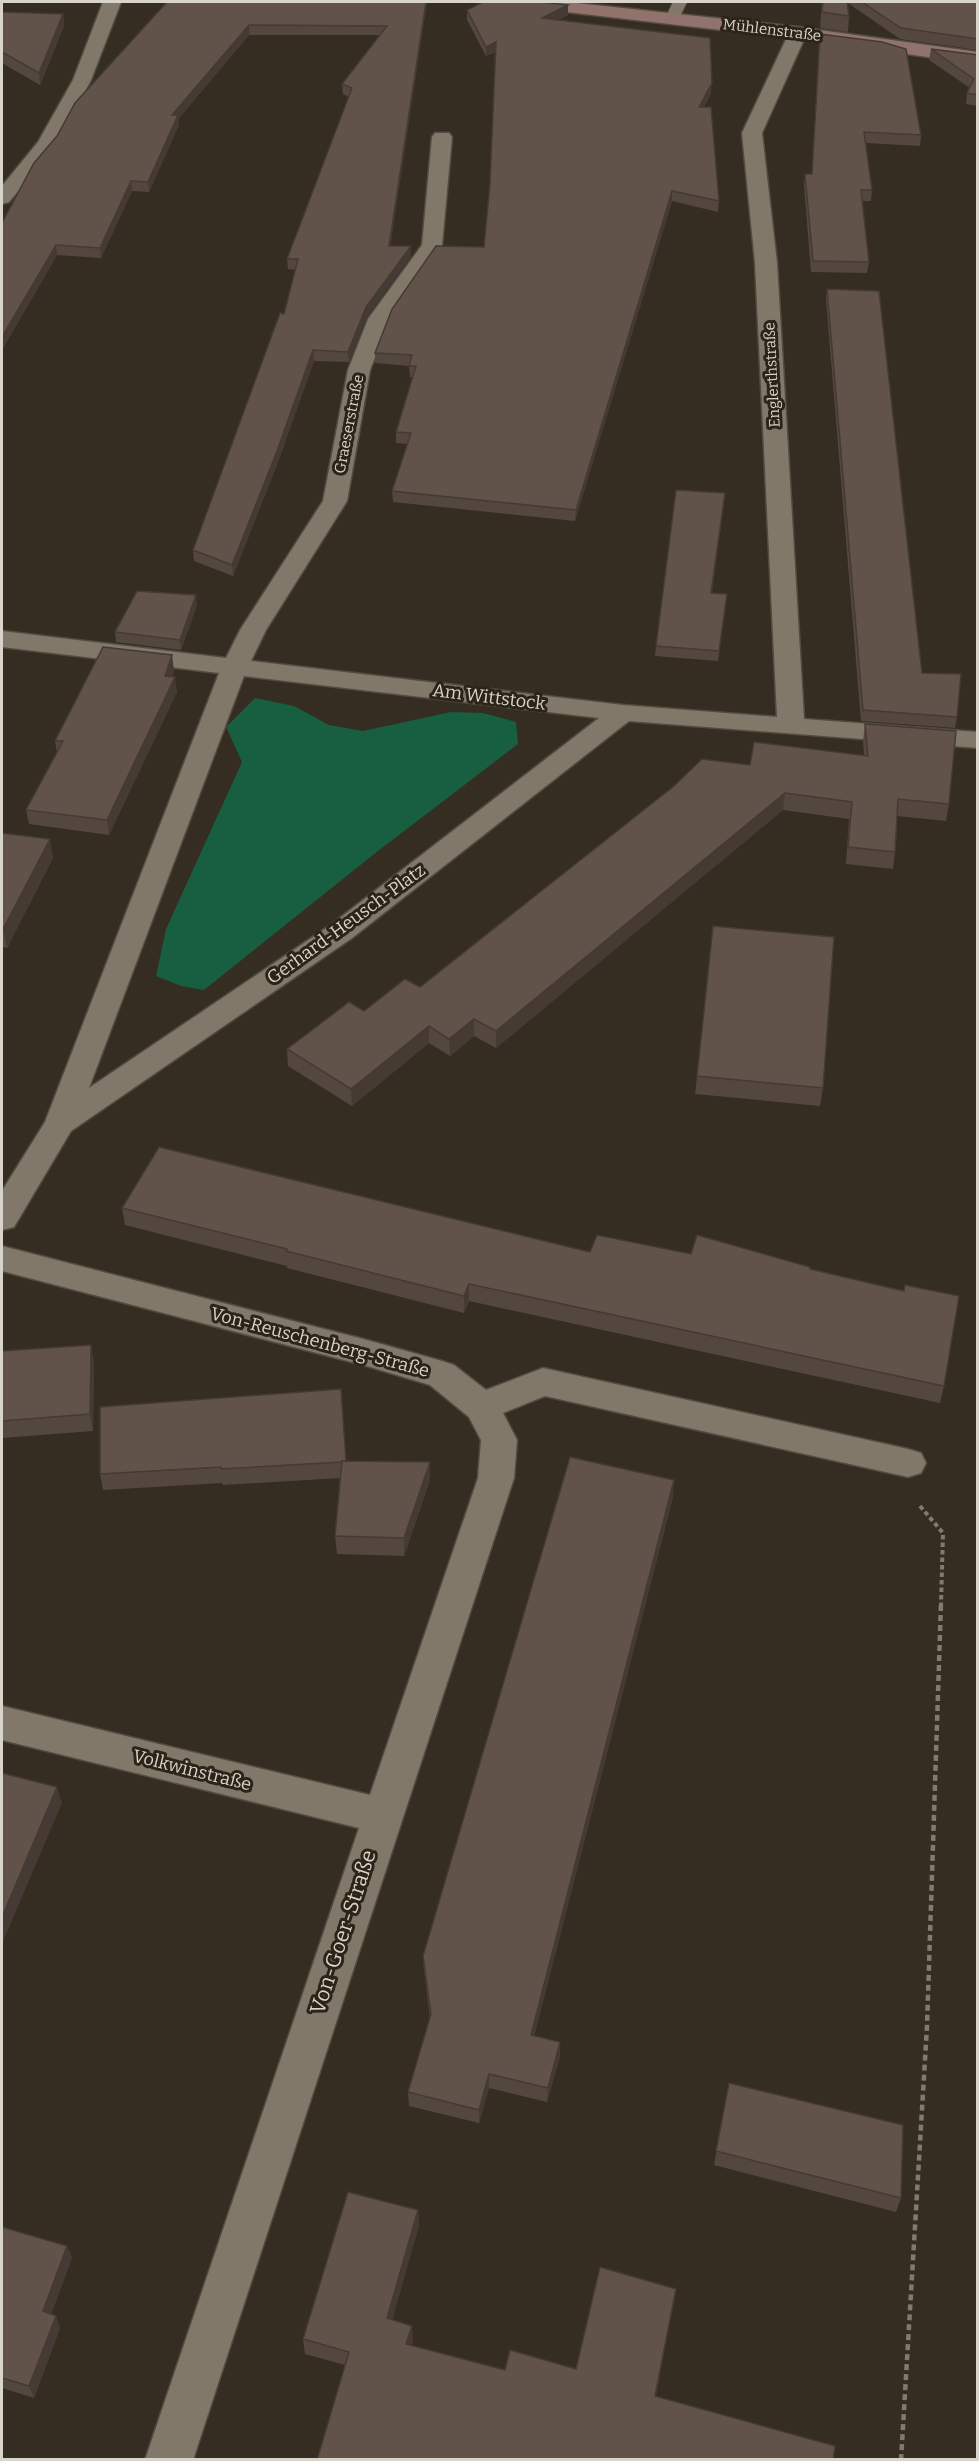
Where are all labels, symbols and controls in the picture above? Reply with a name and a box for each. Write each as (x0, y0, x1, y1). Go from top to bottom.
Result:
street label: Mühlenstraße (722, 15, 822, 45)
street label: Englerthstraße (760, 322, 784, 428)
street label: Graeserstraße (331, 373, 367, 475)
street label: Am Wittstock (431, 679, 547, 715)
street label: Gerhard-Heusch-Platz (262, 859, 430, 989)
street label: Von-Reuschenberg-Straße (208, 1302, 432, 1382)
street label: Volkwinstraße (130, 1745, 254, 1795)
street label: Von-Goer-Straße (304, 1847, 382, 2017)

